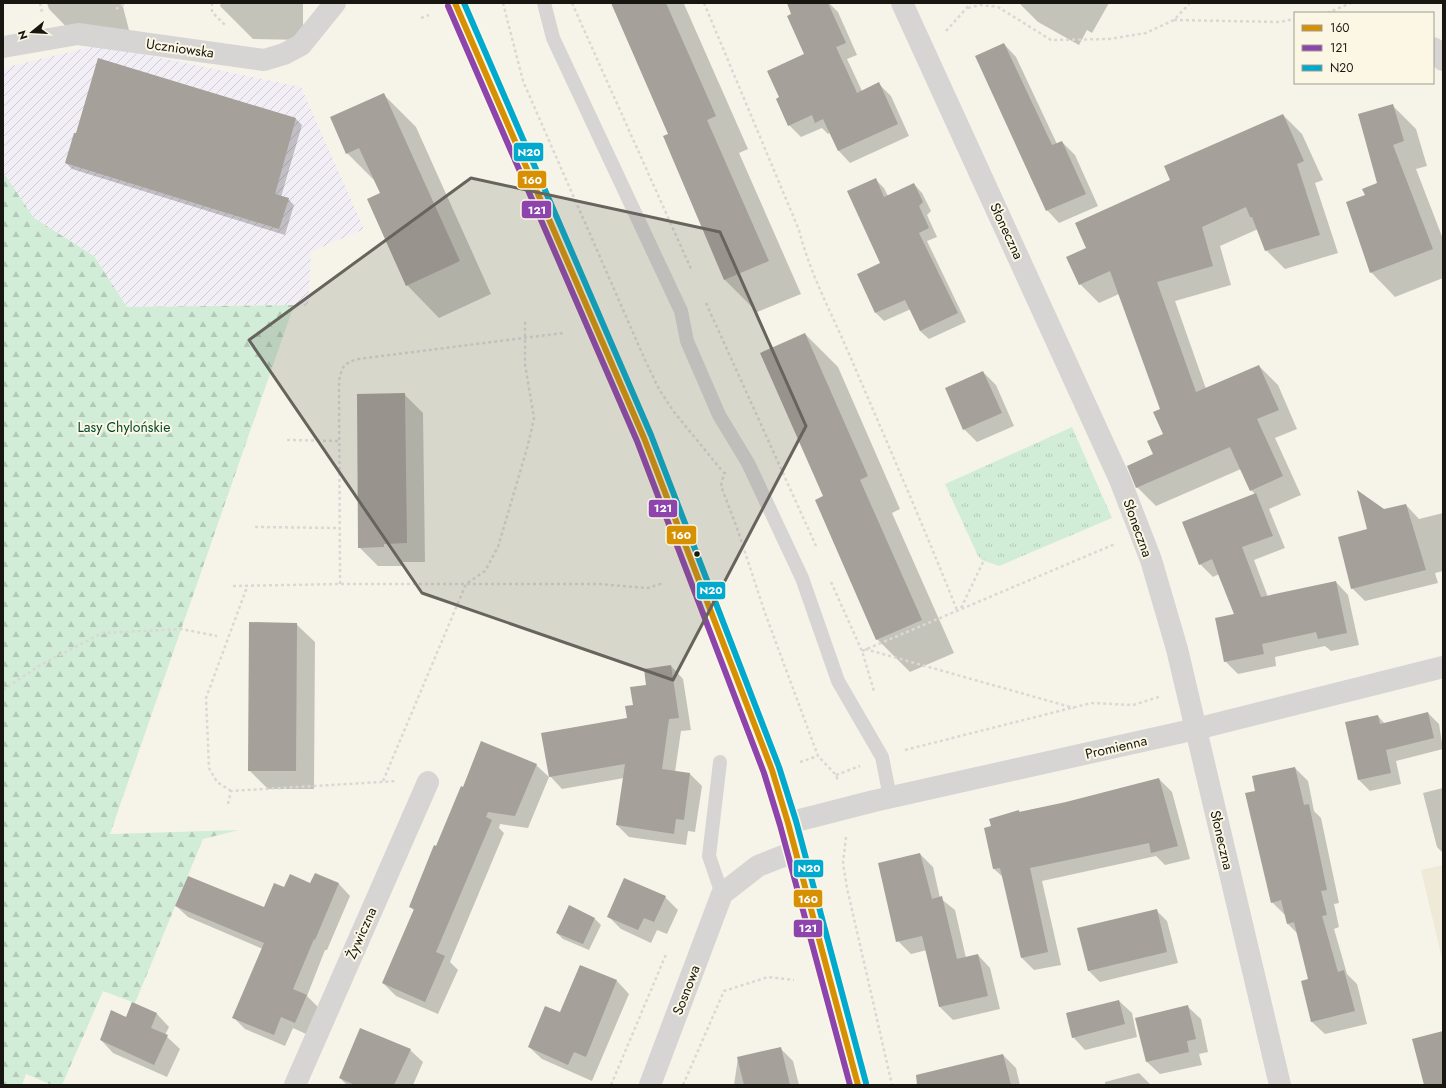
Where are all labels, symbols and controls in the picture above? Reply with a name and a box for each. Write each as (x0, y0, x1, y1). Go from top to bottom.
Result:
north arrow (12, 12, 52, 52)
legend (1294, 12, 1434, 84)
text: 160 (1330, 19, 1350, 37)
text: N (14, 28, 31, 42)
street label: Uczniowska (145, 33, 215, 63)
text: 121 (1330, 39, 1348, 57)
text: N20 (1330, 59, 1353, 77)
line badge: N20 (513, 142, 544, 162)
text: N20 (517, 144, 541, 160)
line badge: 160 (517, 170, 547, 189)
text: 160 (522, 172, 542, 188)
street label: Słoneczna (985, 199, 1029, 263)
line badge: 121 (521, 200, 552, 219)
text: 121 (528, 202, 546, 218)
park label: Lasy Chylońskie (78, 417, 170, 437)
street label: Słoneczna (1118, 496, 1158, 560)
line badge: 121 (648, 499, 678, 518)
text: 121 (654, 500, 672, 516)
line badge: 160 (666, 525, 697, 545)
text: 160 (671, 527, 691, 543)
unlabelled marker (692, 549, 702, 559)
line badge: N20 (696, 581, 726, 600)
text: N20 (699, 582, 723, 598)
street label: Promienna (1083, 730, 1149, 764)
street label: Słoneczna (1205, 808, 1239, 872)
line badge: N20 (793, 859, 824, 878)
text: N20 (797, 860, 821, 876)
line badge: 160 (793, 889, 823, 908)
text: 160 (798, 891, 818, 907)
street label: Żywiczna (341, 904, 381, 962)
line badge: 121 (793, 919, 823, 938)
text: 121 (799, 920, 817, 936)
street label: Sosnowa (667, 962, 705, 1018)

